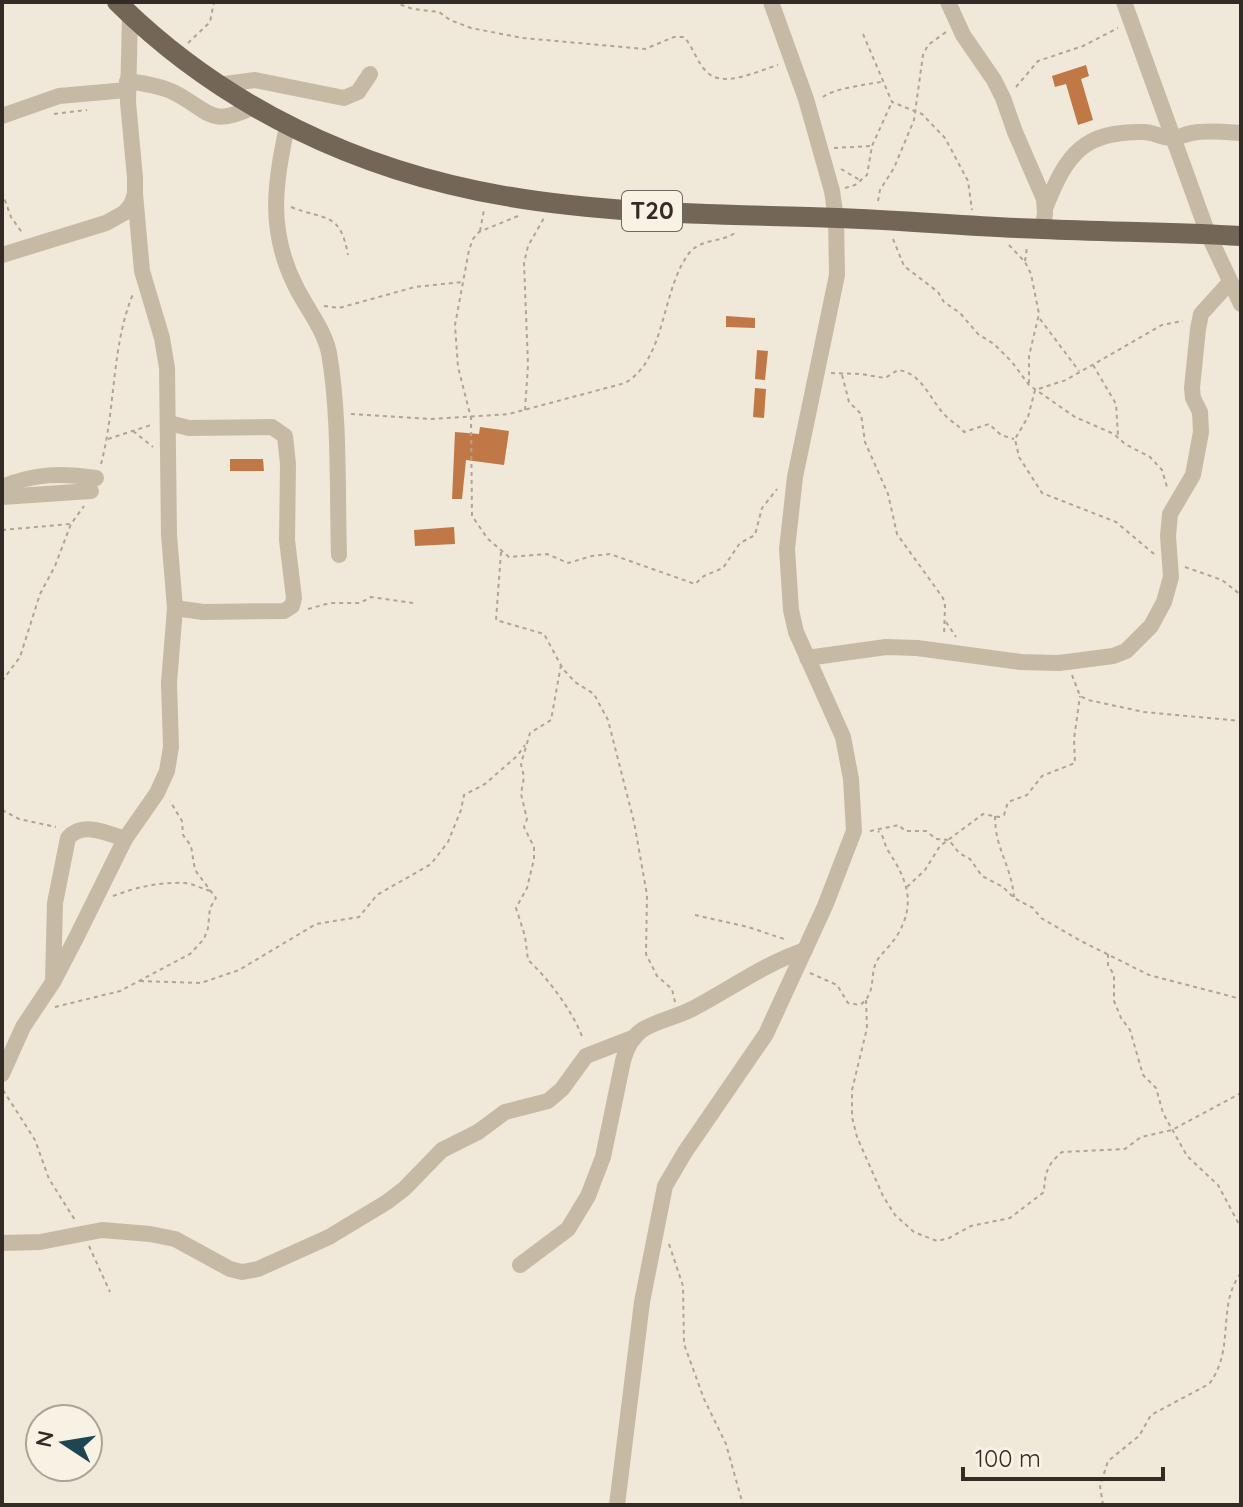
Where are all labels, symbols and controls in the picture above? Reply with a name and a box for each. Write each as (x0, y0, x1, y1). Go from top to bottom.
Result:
road number: T20 (622, 191, 682, 231)
north arrow (24, 1403, 104, 1483)
text: N (29, 1428, 60, 1450)
scale bar (963, 1431, 1163, 1481)
text: 100 m (975, 1443, 1041, 1473)

